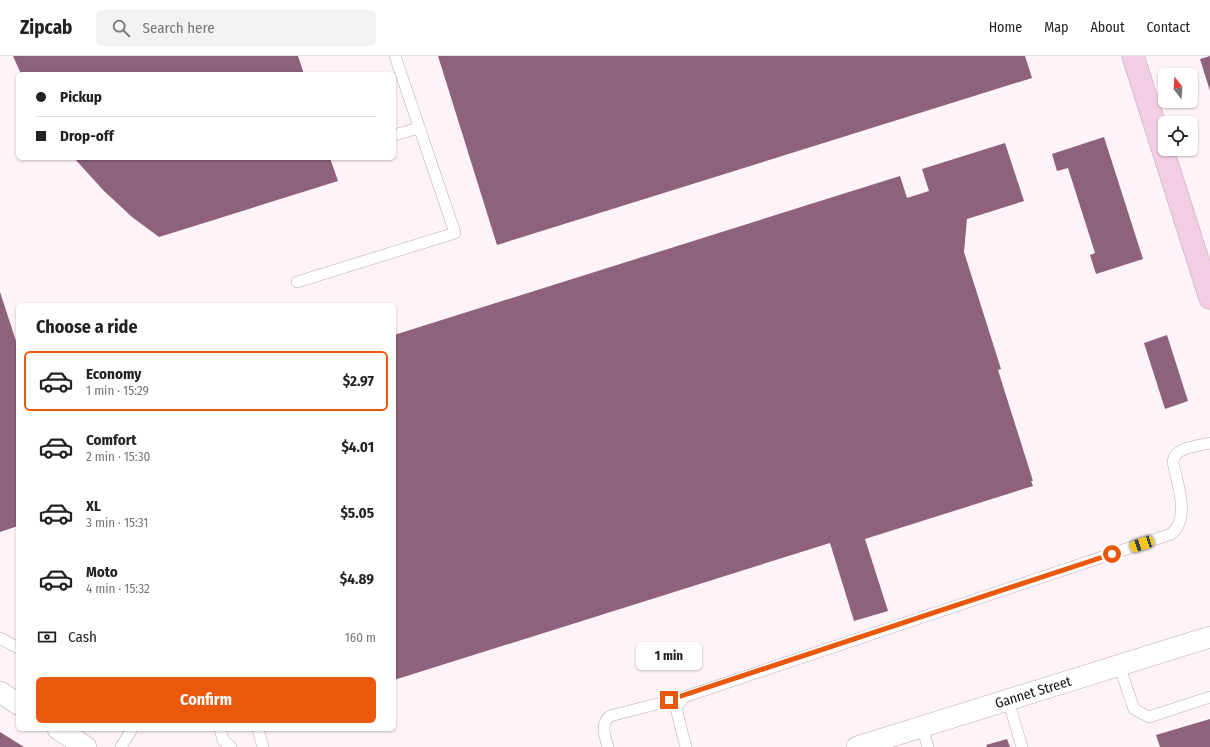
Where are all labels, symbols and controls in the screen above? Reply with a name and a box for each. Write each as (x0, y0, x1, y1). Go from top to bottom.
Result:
search box (96, 10, 376, 46)
text: Zipcab (20, 16, 72, 39)
icon: search (110, 17, 132, 39)
text: Search here (142, 19, 215, 37)
text: Home (989, 19, 1022, 36)
text: Map (1044, 19, 1068, 36)
text: About (1090, 19, 1125, 36)
text: Contact (1147, 19, 1190, 36)
north arrow (1158, 68, 1198, 108)
map controls (1158, 68, 1198, 156)
text: Pickup (60, 88, 102, 106)
button: locate (1158, 116, 1198, 156)
text: Drop-off (60, 127, 114, 145)
text: Choose a ride (36, 316, 138, 338)
icon: car (38, 363, 74, 399)
text: Economy (86, 365, 141, 383)
text: $2.97 (343, 372, 374, 390)
text: 1 min · 15:29 (86, 383, 149, 398)
icon: car (38, 429, 74, 465)
text: Comfort (86, 431, 137, 449)
text: $4.01 (341, 438, 374, 456)
text: 2 min · 15:30 (86, 449, 150, 464)
icon: car (38, 495, 74, 531)
text: XL (86, 497, 101, 515)
text: $5.05 (340, 504, 374, 522)
text: 3 min · 15:31 (86, 515, 148, 530)
car (1129, 535, 1155, 553)
route start (1103, 545, 1121, 563)
icon: car (38, 561, 74, 597)
text: Moto (86, 563, 118, 581)
text: $4.89 (340, 570, 374, 588)
text: 4 min · 15:32 (86, 581, 150, 596)
icon: cash (36, 626, 58, 648)
text: Cash (68, 628, 97, 646)
text: 160 m (345, 630, 376, 645)
callout: 1 min (636, 642, 702, 670)
text: 1 min (655, 648, 683, 663)
street label: Gannet Street (993, 673, 1074, 712)
button: Confirm (36, 677, 376, 723)
route end (660, 691, 678, 709)

